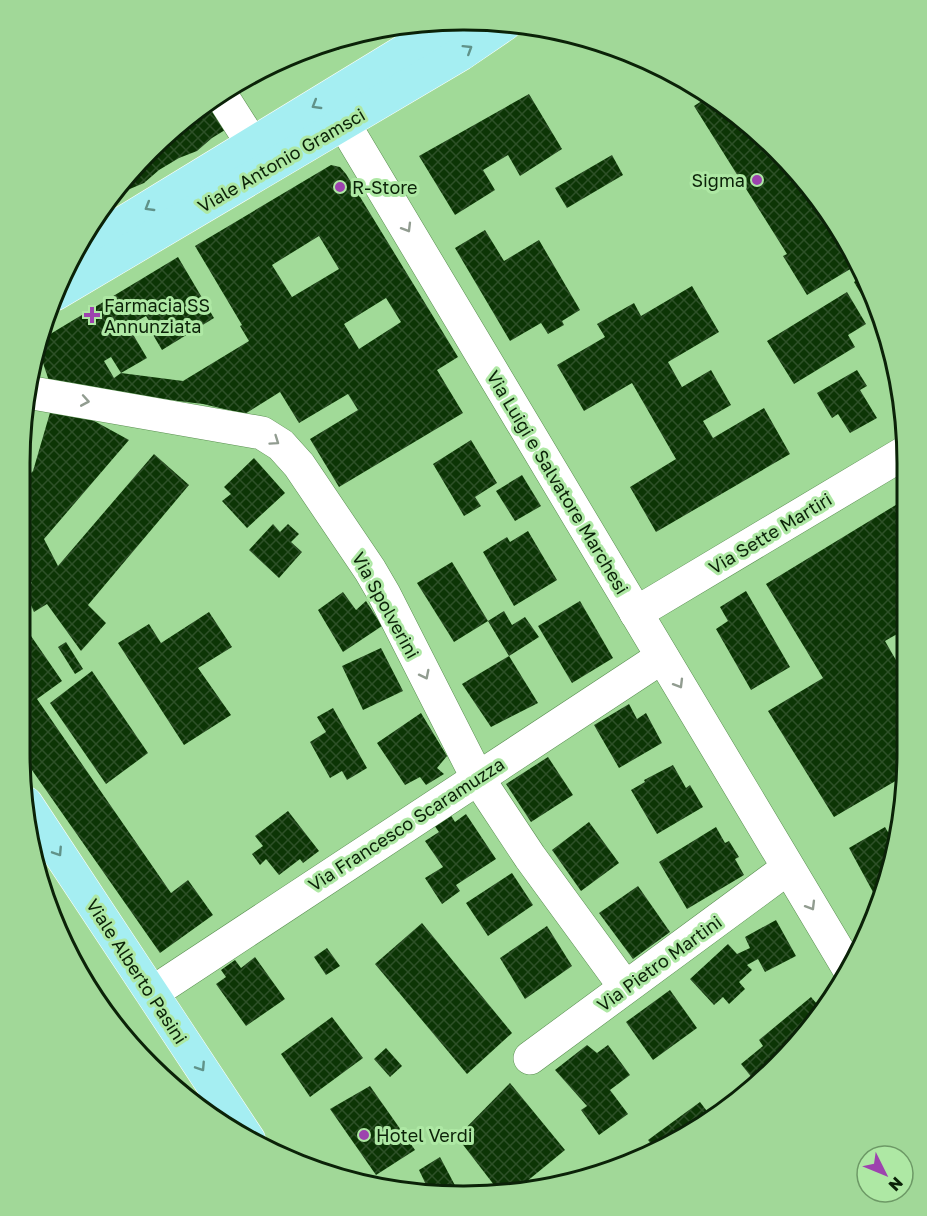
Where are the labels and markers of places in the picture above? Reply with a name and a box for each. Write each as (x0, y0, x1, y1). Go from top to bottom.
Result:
place label: Sigma (691, 169, 745, 191)
marker: Sigma (750, 173, 764, 187)
place label: R-Store (352, 176, 418, 198)
marker: R-Store (333, 180, 347, 194)
place label: Farmacia SS Annunziata (104, 294, 210, 337)
marker: Farmacia SS Annunziata (85, 308, 99, 322)
place label: Hotel Verdi (376, 1124, 473, 1146)
marker: Hotel Verdi (357, 1128, 371, 1142)

